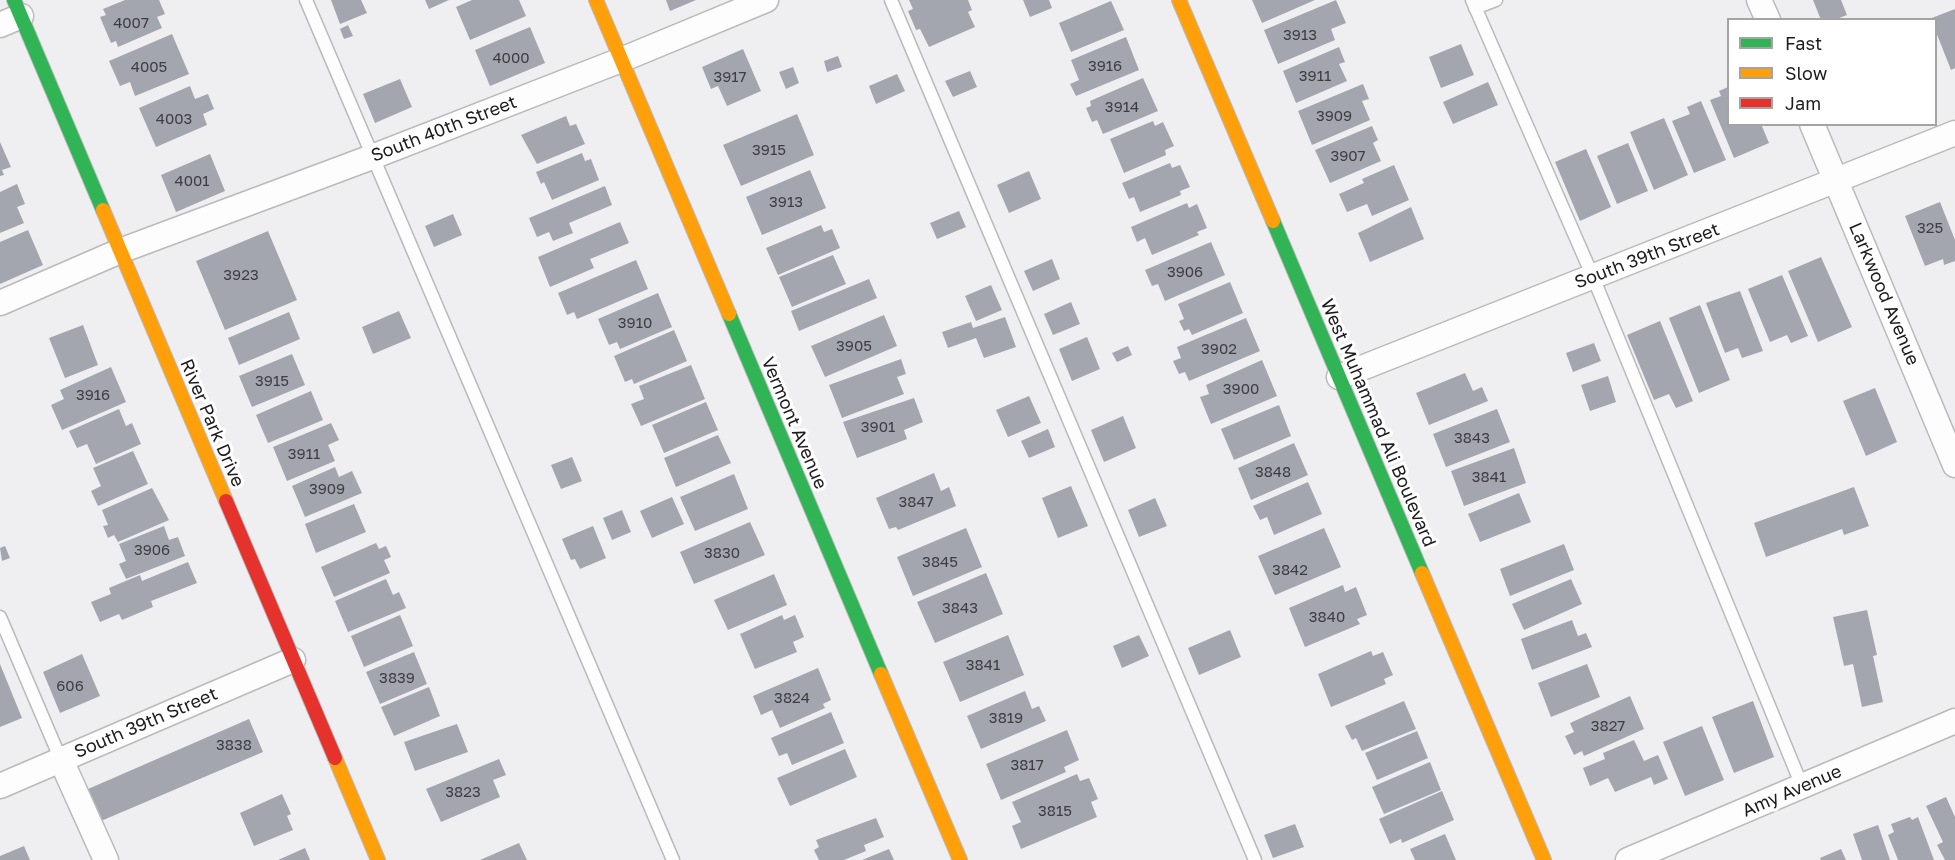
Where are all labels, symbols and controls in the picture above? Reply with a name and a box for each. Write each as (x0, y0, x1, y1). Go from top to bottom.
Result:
house number: 4007 (113, 14, 149, 32)
legend (1727, 18, 1937, 126)
house number: 3913 (1283, 26, 1317, 44)
text: Fast (1785, 32, 1822, 54)
house number: 4000 (492, 49, 530, 67)
house number: 3916 (1088, 57, 1122, 75)
house number: 4005 (131, 58, 167, 76)
text: Slow (1785, 62, 1827, 84)
house number: 3911 (1299, 67, 1331, 85)
house number: 3917 (713, 68, 747, 86)
street label: South 40th Street (368, 91, 520, 167)
text: Jam (1785, 92, 1821, 114)
house number: 3914 (1105, 98, 1139, 116)
house number: 3909 (1316, 107, 1352, 125)
house number: 4003 (156, 110, 192, 128)
house number: 3915 (752, 141, 786, 159)
house number: 3907 (1330, 147, 1366, 165)
house number: 4001 (174, 172, 210, 190)
house number: 3913 (769, 193, 803, 211)
street label: South 39th Street (1572, 218, 1722, 294)
street label: Larkwood Avenue (1844, 219, 1924, 369)
house number: 325 (1917, 219, 1943, 237)
house number: 3906 (1167, 263, 1203, 281)
house number: 3923 (223, 266, 259, 284)
street label: West Muhammad Ali Boulevard (1316, 296, 1440, 550)
house number: 3910 (618, 314, 652, 332)
house number: 3905 (836, 337, 872, 355)
house number: 3902 (1201, 340, 1237, 358)
street label: Vermont Avenue (756, 354, 832, 492)
street label: River Park Drive (175, 356, 249, 490)
house number: 3915 (255, 372, 289, 390)
house number: 3900 (1223, 380, 1259, 398)
house number: 3916 (76, 386, 110, 404)
house number: 3901 (861, 418, 895, 436)
house number: 3843 (1454, 429, 1490, 447)
house number: 3911 (288, 445, 320, 463)
house number: 3848 (1255, 463, 1291, 481)
house number: 3841 (1472, 468, 1506, 486)
house number: 3909 (309, 480, 345, 498)
house number: 3847 (898, 493, 934, 511)
house number: 3906 (134, 541, 170, 559)
house number: 3830 (704, 544, 740, 562)
house number: 3845 (922, 553, 958, 571)
house number: 3842 (1272, 561, 1308, 579)
house number: 3843 (942, 599, 978, 617)
house number: 3840 (1309, 608, 1345, 626)
house number: 3841 (966, 656, 1000, 674)
house number: 3839 (379, 669, 415, 687)
house number: 606 (56, 677, 84, 695)
street label: South 39th Street (71, 683, 221, 763)
house number: 3824 (774, 689, 810, 707)
house number: 3819 (989, 709, 1023, 727)
house number: 3827 (1591, 717, 1625, 735)
house number: 3838 (216, 736, 252, 754)
house number: 3817 (1010, 756, 1044, 774)
street label: Amy Avenue (1739, 760, 1845, 822)
house number: 3823 (445, 783, 481, 801)
house number: 3815 (1038, 802, 1072, 820)

